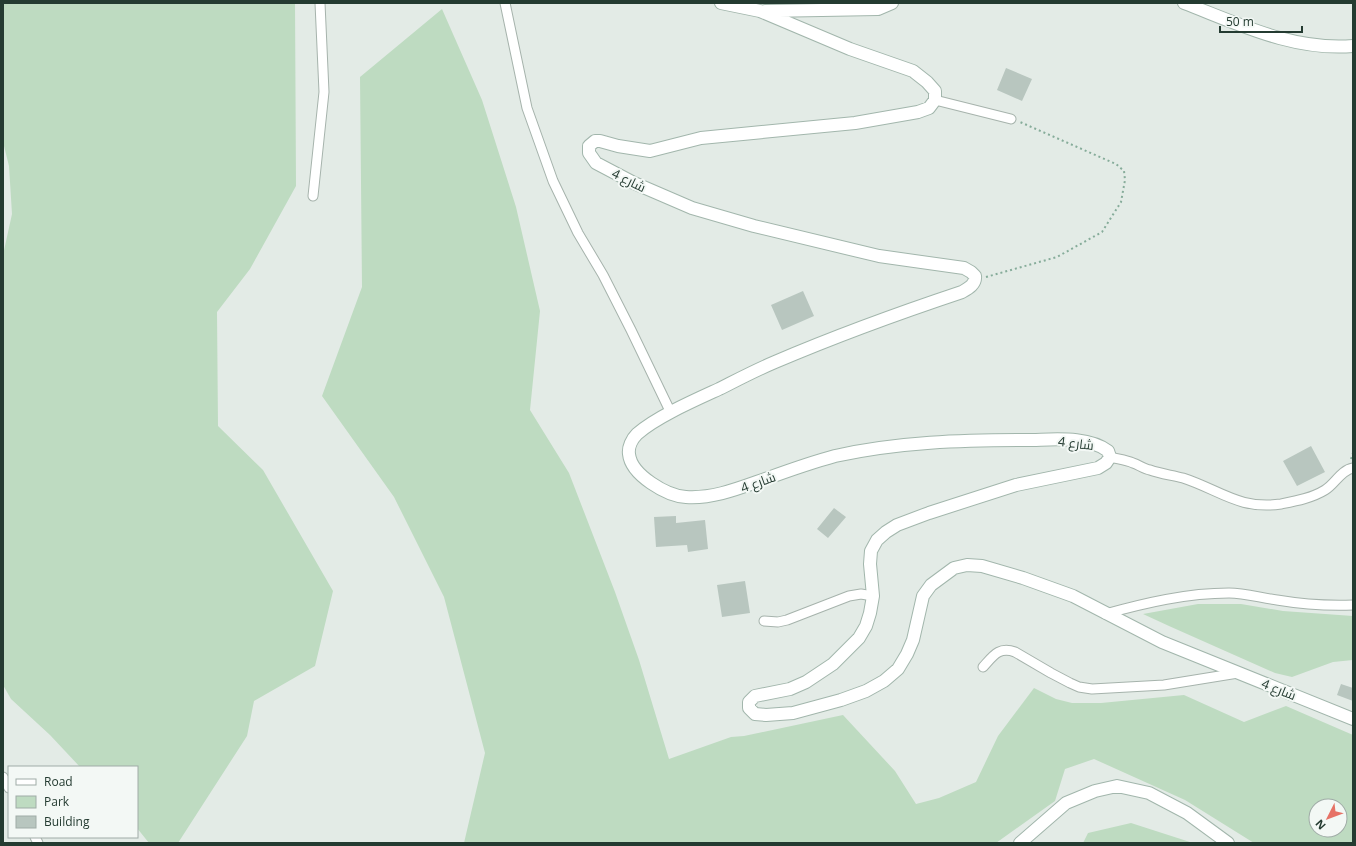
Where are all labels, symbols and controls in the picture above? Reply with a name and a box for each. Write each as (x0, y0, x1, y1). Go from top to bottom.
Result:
scale bar (1220, 8, 1302, 34)
text: 50 m (1226, 13, 1254, 30)
street label: شارع 4 (609, 164, 649, 196)
street label: شارع 4 (1057, 432, 1095, 454)
street label: شارع 4 (738, 467, 778, 497)
street label: شارع 4 (1259, 674, 1299, 704)
legend (8, 766, 138, 838)
text: Road (44, 773, 73, 790)
text: Park (44, 793, 70, 810)
north arrow (1308, 798, 1348, 838)
text: Building (44, 813, 90, 830)
text: N (1312, 817, 1329, 833)

